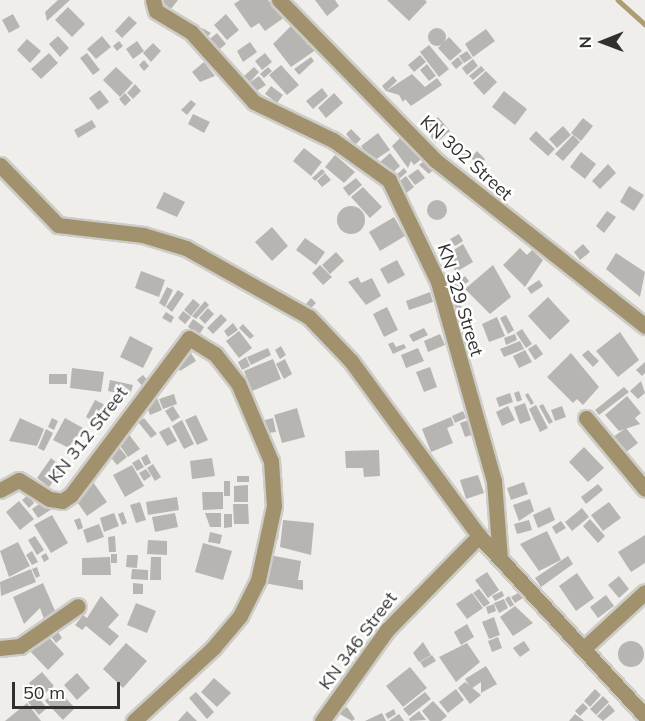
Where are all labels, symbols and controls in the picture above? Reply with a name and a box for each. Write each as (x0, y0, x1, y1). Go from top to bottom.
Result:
north arrow (573, 12, 633, 72)
text: N (575, 36, 595, 49)
street label: KN 302 Street (416, 111, 516, 205)
street label: KN 329 Street (433, 241, 487, 359)
street label: KN 312 Street (44, 382, 132, 488)
street label: KN 346 Street (314, 588, 402, 694)
scale bar (15, 670, 123, 708)
text: 50 m (23, 681, 65, 704)

